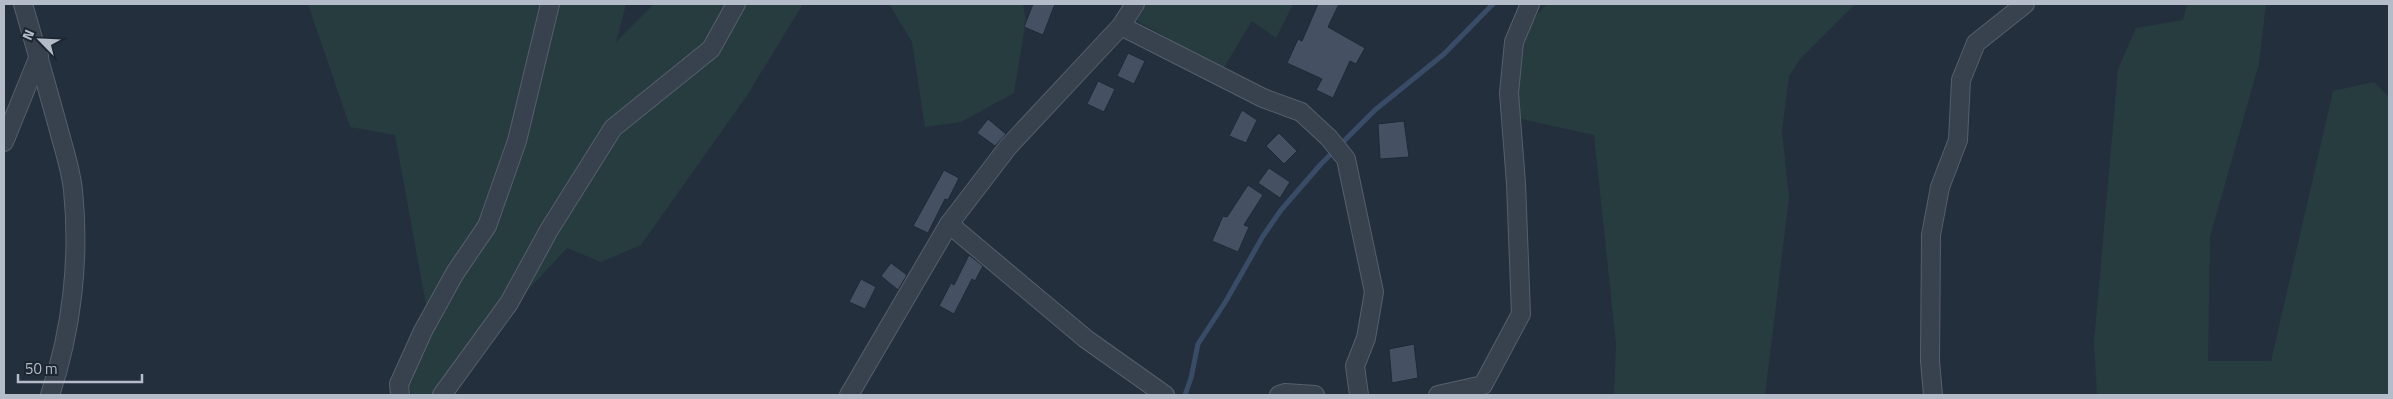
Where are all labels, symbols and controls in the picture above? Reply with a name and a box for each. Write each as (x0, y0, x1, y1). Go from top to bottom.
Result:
north arrow (15, 15, 65, 65)
text: N (16, 26, 39, 43)
scale bar (18, 352, 141, 384)
text: 50 m (25, 357, 58, 380)

